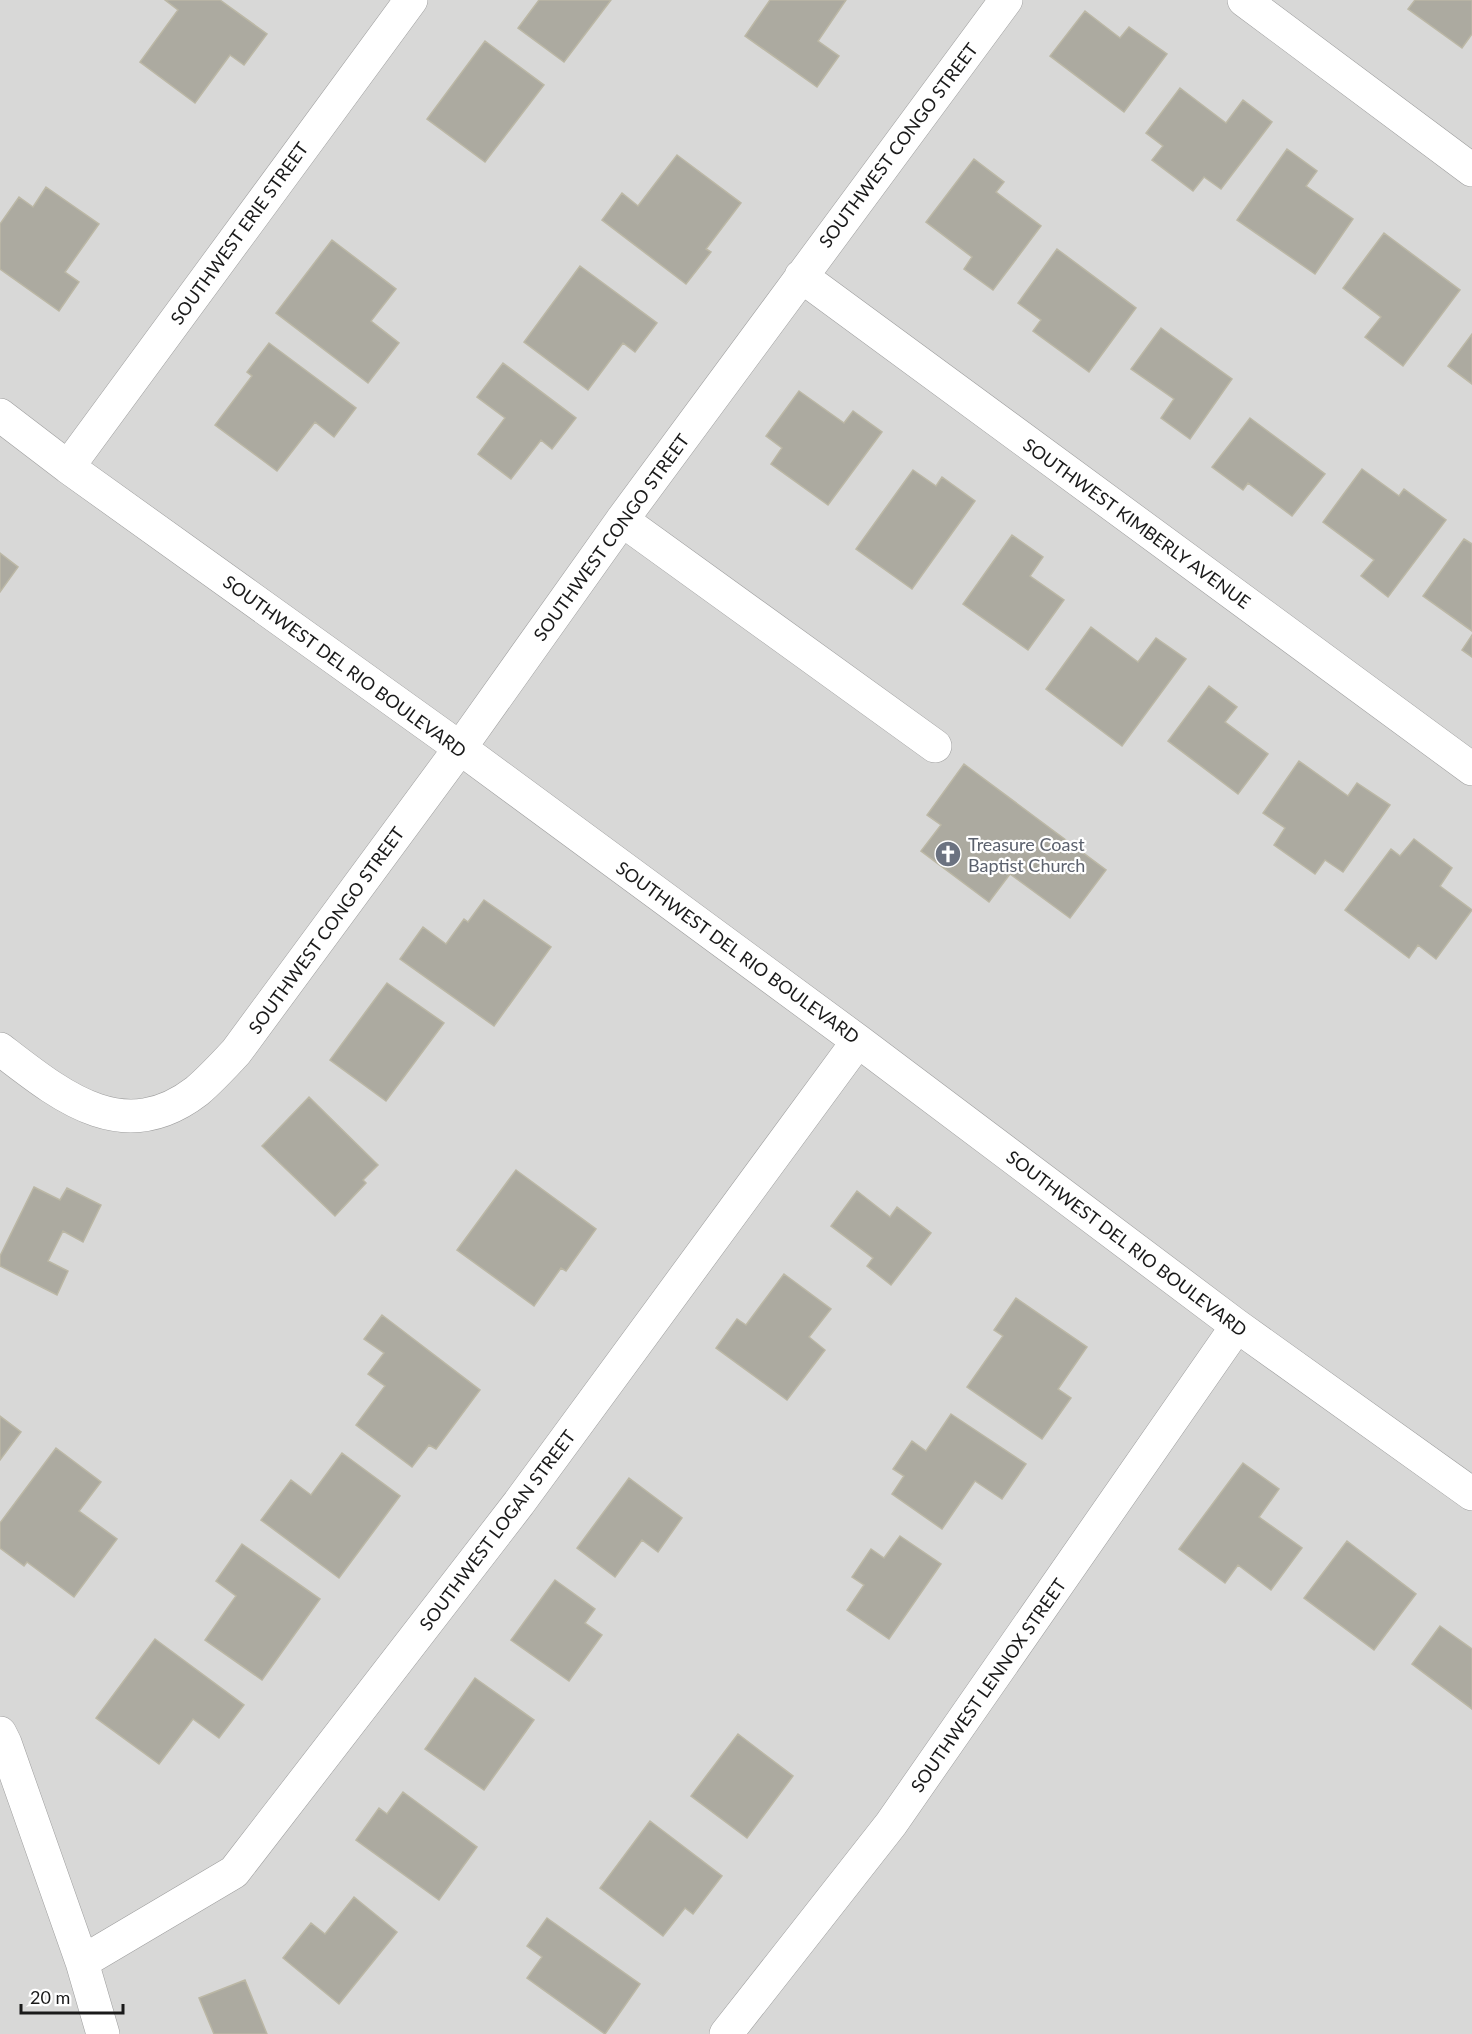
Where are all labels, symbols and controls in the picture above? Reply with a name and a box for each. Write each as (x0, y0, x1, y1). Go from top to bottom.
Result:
street label: SOUTHWEST CONGO STREET (814, 38, 982, 252)
street label: SOUTHWEST ERIE STREET (165, 137, 313, 328)
street label: SOUTHWEST CONGO STREET (528, 429, 694, 645)
street label: SOUTHWEST KIMBERLY AVENUE (1019, 433, 1255, 613)
street label: SOUTHWEST DEL RIO BOULEVARD (219, 570, 471, 762)
street label: SOUTHWEST CONGO STREET (243, 822, 409, 1038)
place label: Treasure Coast Baptist Church (968, 833, 1085, 876)
church icon: Treasure Coast Baptist Church (933, 839, 963, 869)
street label: SOUTHWEST DEL RIO BOULEVARD (612, 856, 864, 1048)
street label: SOUTHWEST DEL RIO BOULEVARD (1002, 1145, 1252, 1341)
street label: SOUTHWEST LOGAN STREET (414, 1425, 580, 1634)
street label: SOUTHWEST LENNOX STREET (906, 1574, 1071, 1796)
scale bar (21, 1977, 123, 2015)
text: 20 m (30, 1986, 70, 2008)

